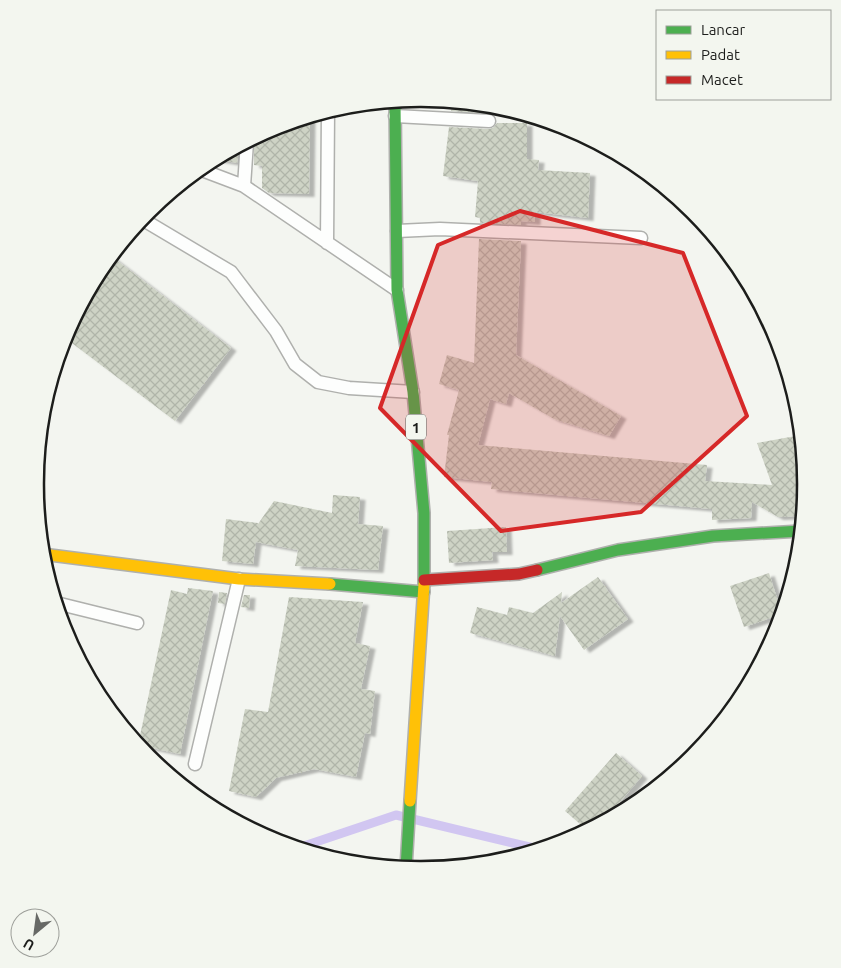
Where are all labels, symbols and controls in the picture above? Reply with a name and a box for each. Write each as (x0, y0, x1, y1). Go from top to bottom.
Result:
legend (656, 10, 831, 100)
text: Lancar (701, 21, 746, 38)
text: Padat (701, 46, 740, 63)
text: Macet (701, 71, 743, 88)
road number: 1 (406, 414, 426, 440)
north arrow (10, 908, 60, 958)
text: U (21, 935, 37, 954)

